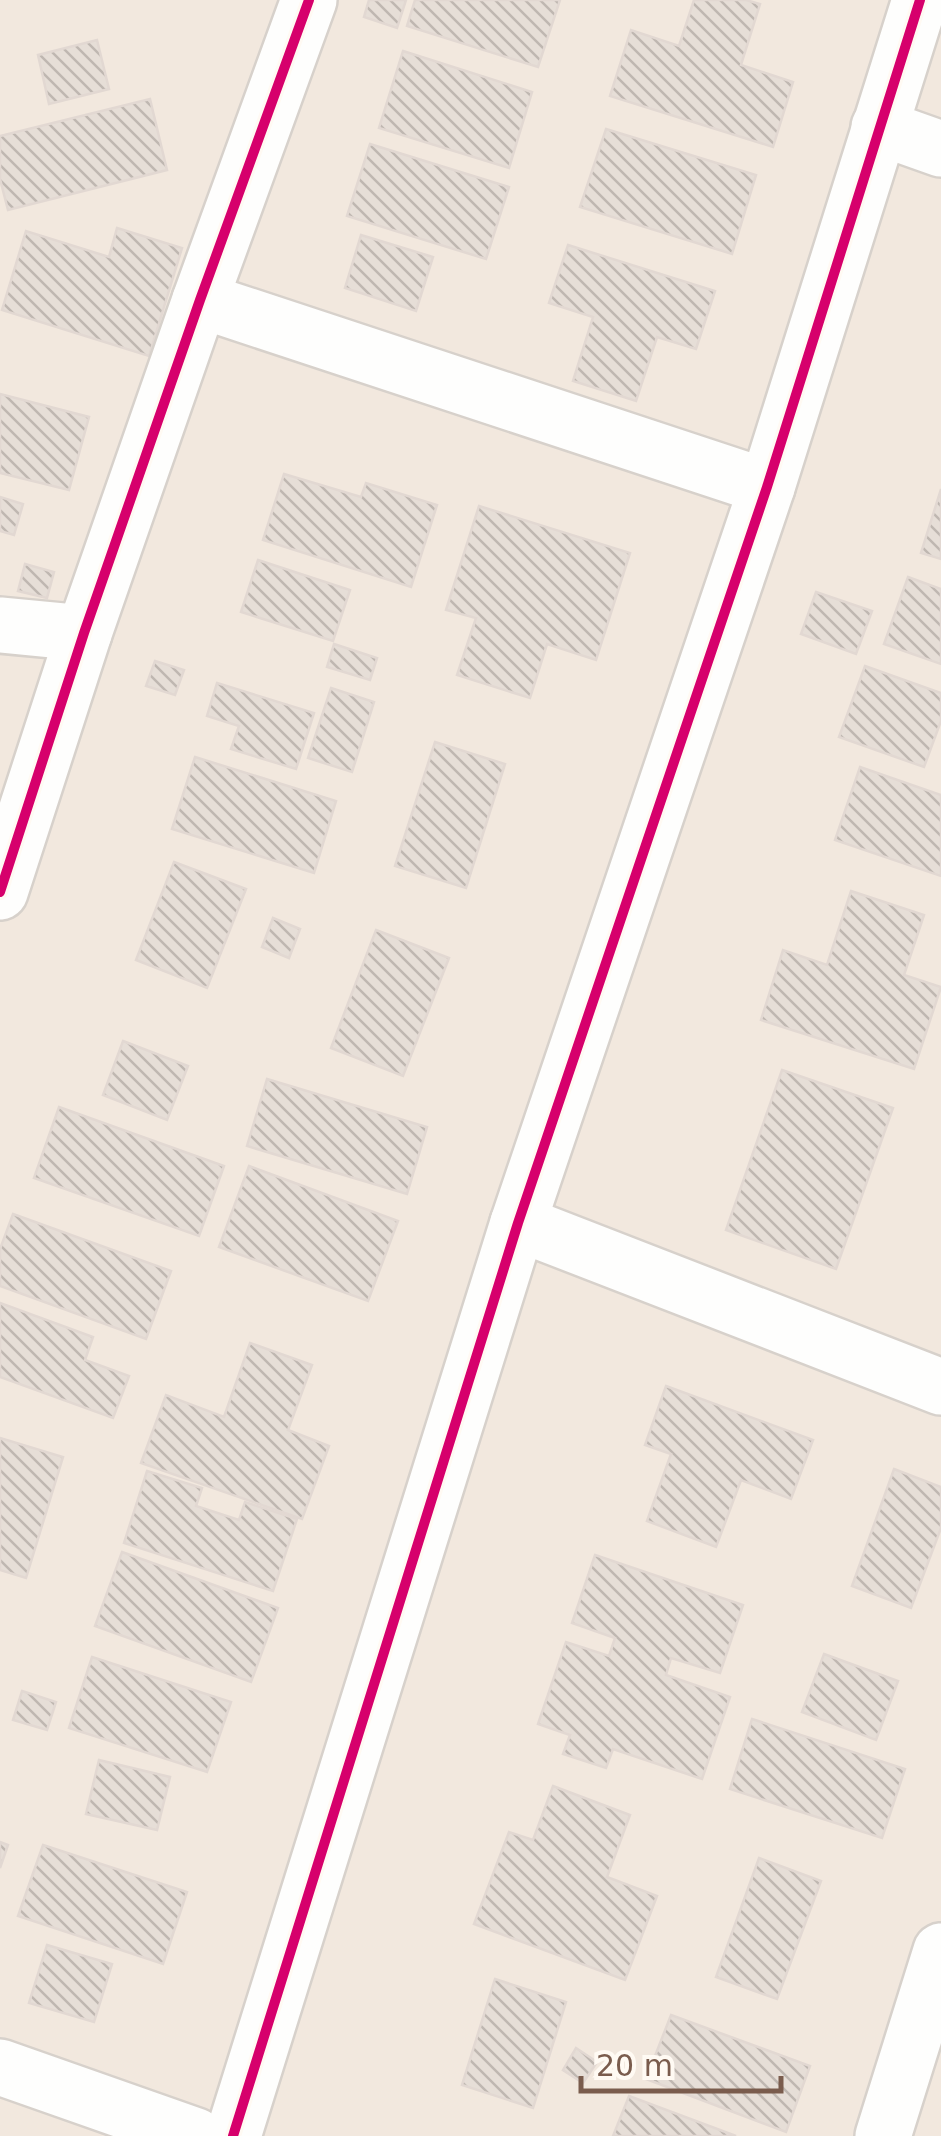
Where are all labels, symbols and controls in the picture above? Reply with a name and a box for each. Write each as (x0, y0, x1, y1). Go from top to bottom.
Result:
scale bar (581, 2031, 781, 2093)
text: 20 m (596, 2048, 673, 2083)

